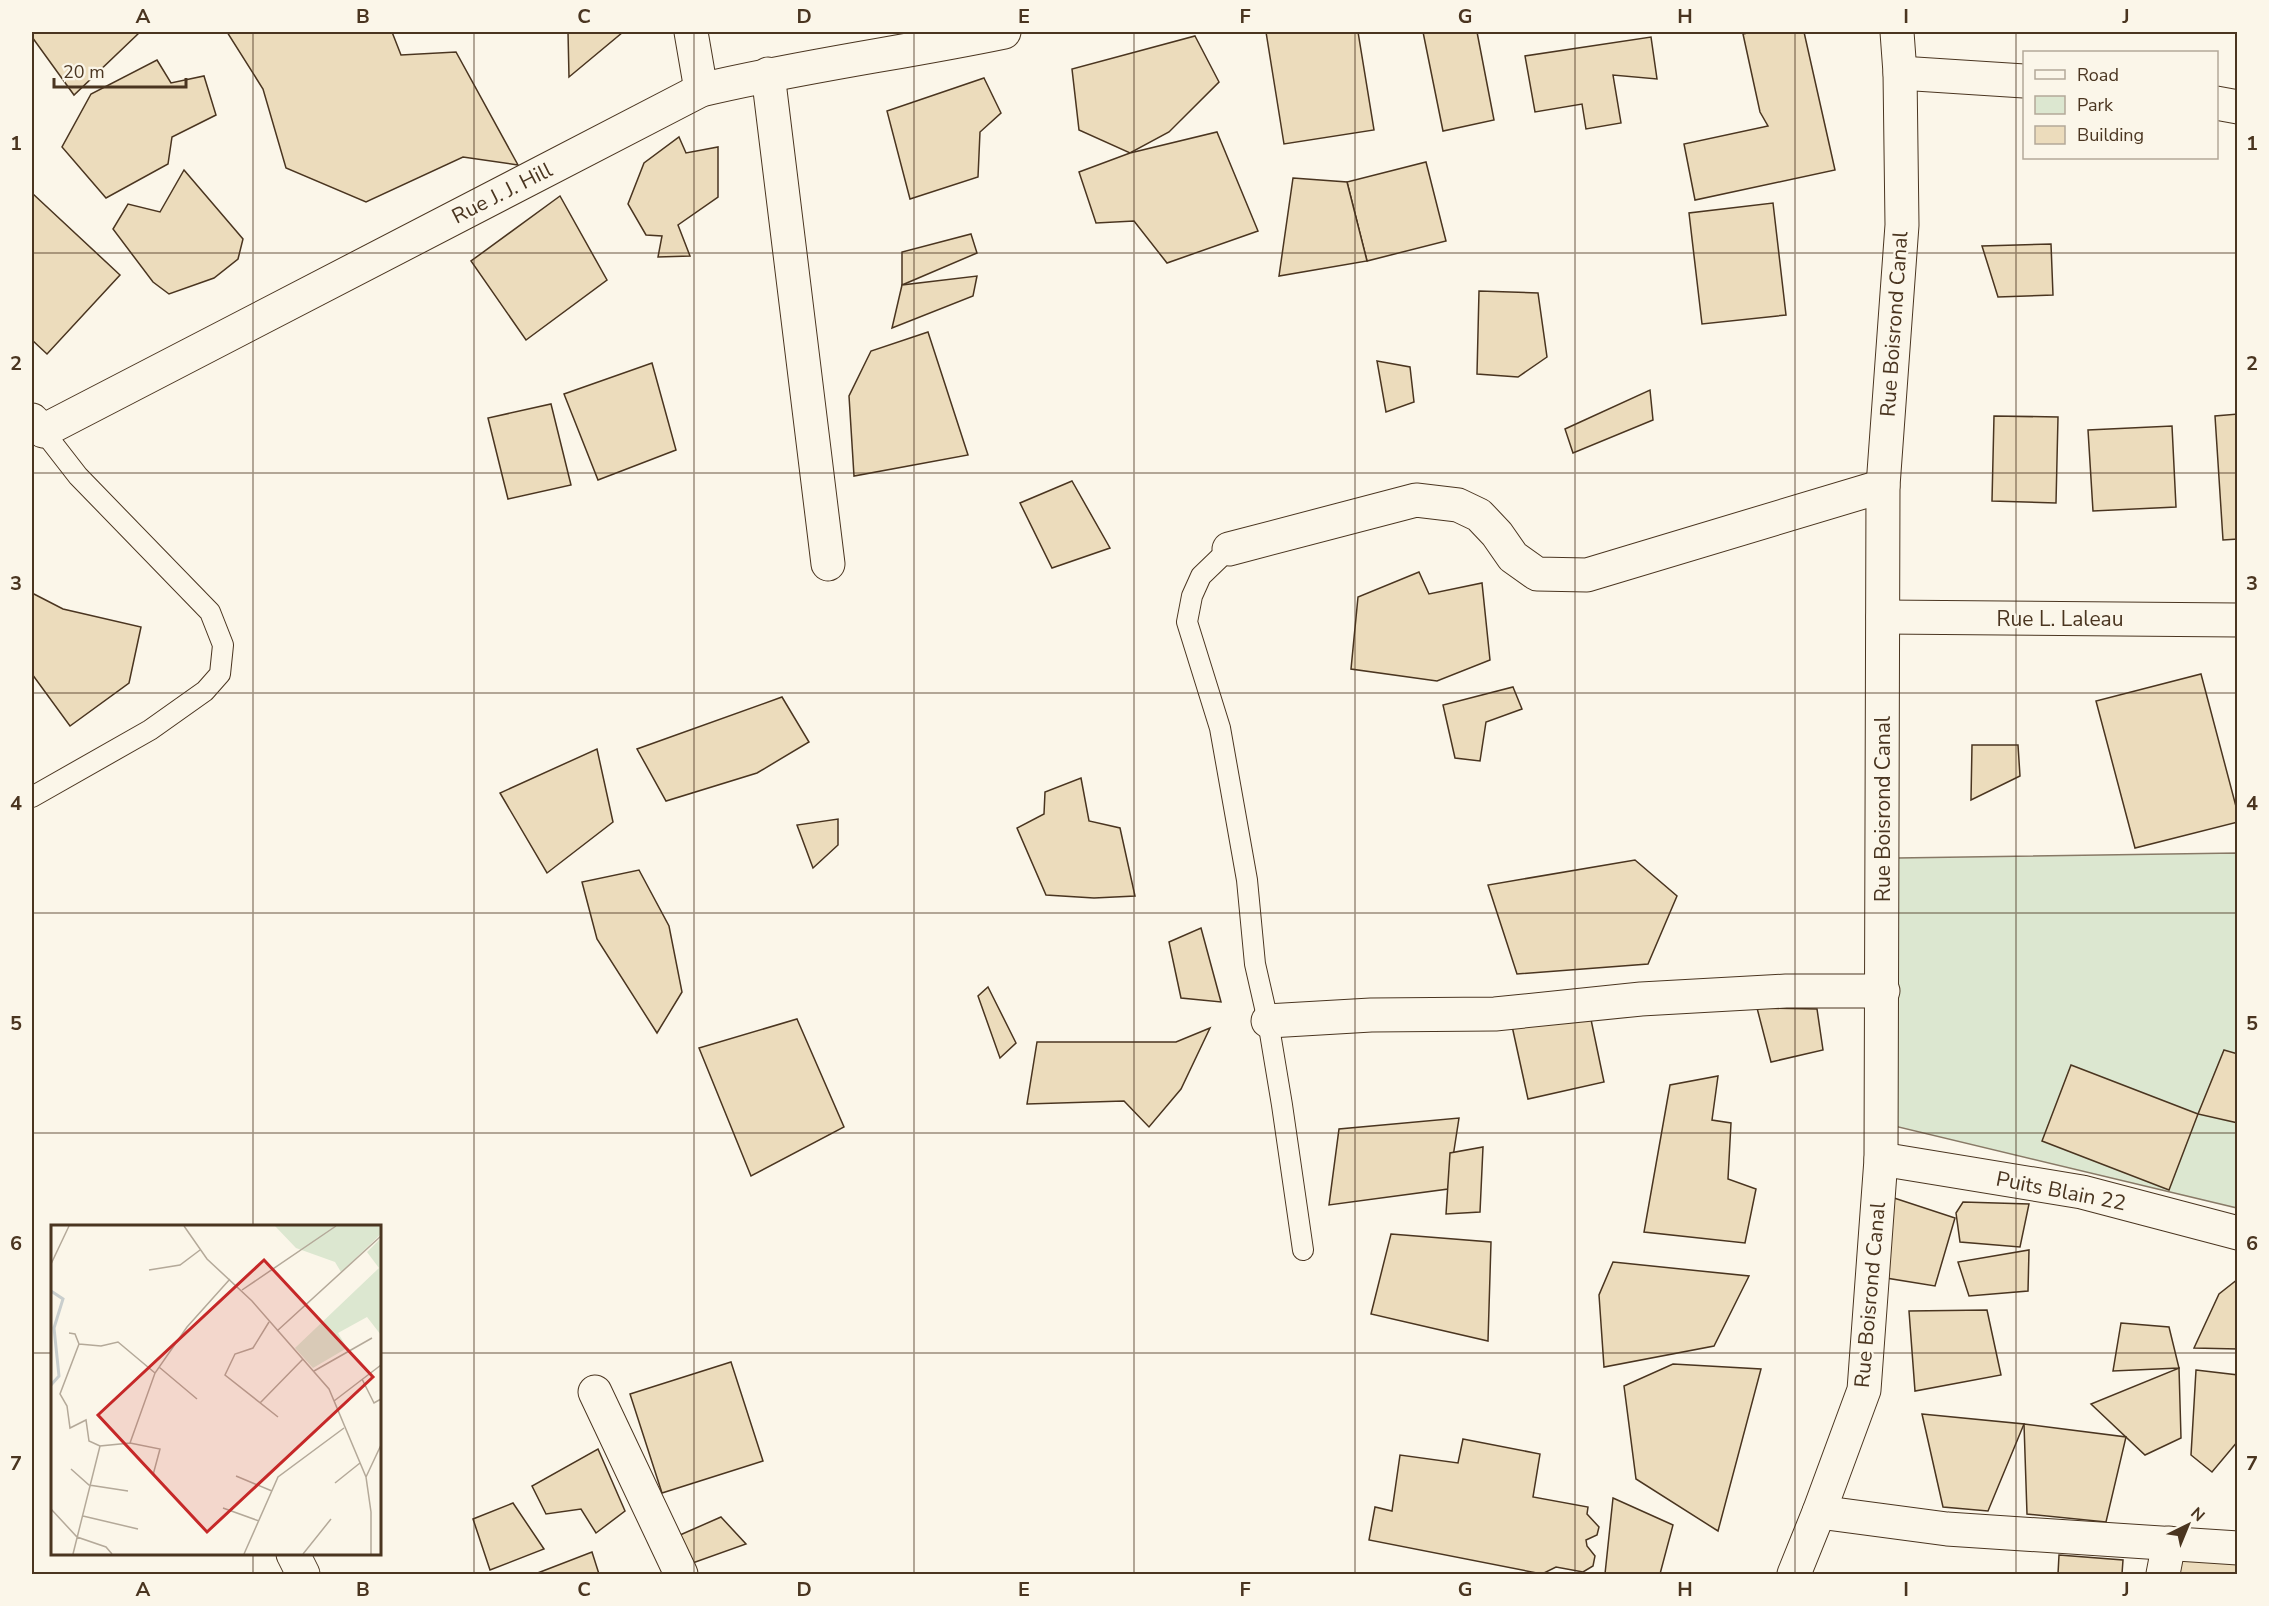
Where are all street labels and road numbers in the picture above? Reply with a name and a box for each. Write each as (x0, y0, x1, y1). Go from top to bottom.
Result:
street label: Rue J. J. Hill (447, 155, 558, 230)
street label: Rue Boisrond Canal (1874, 229, 1915, 418)
street label: Rue L. Laleau (1997, 605, 2123, 633)
street label: Rue Boisrond Canal (1869, 715, 1897, 902)
street label: Puits Blain 22 (1994, 1165, 2128, 1217)
street label: Rue Boisrond Canal (1848, 1200, 1892, 1389)

